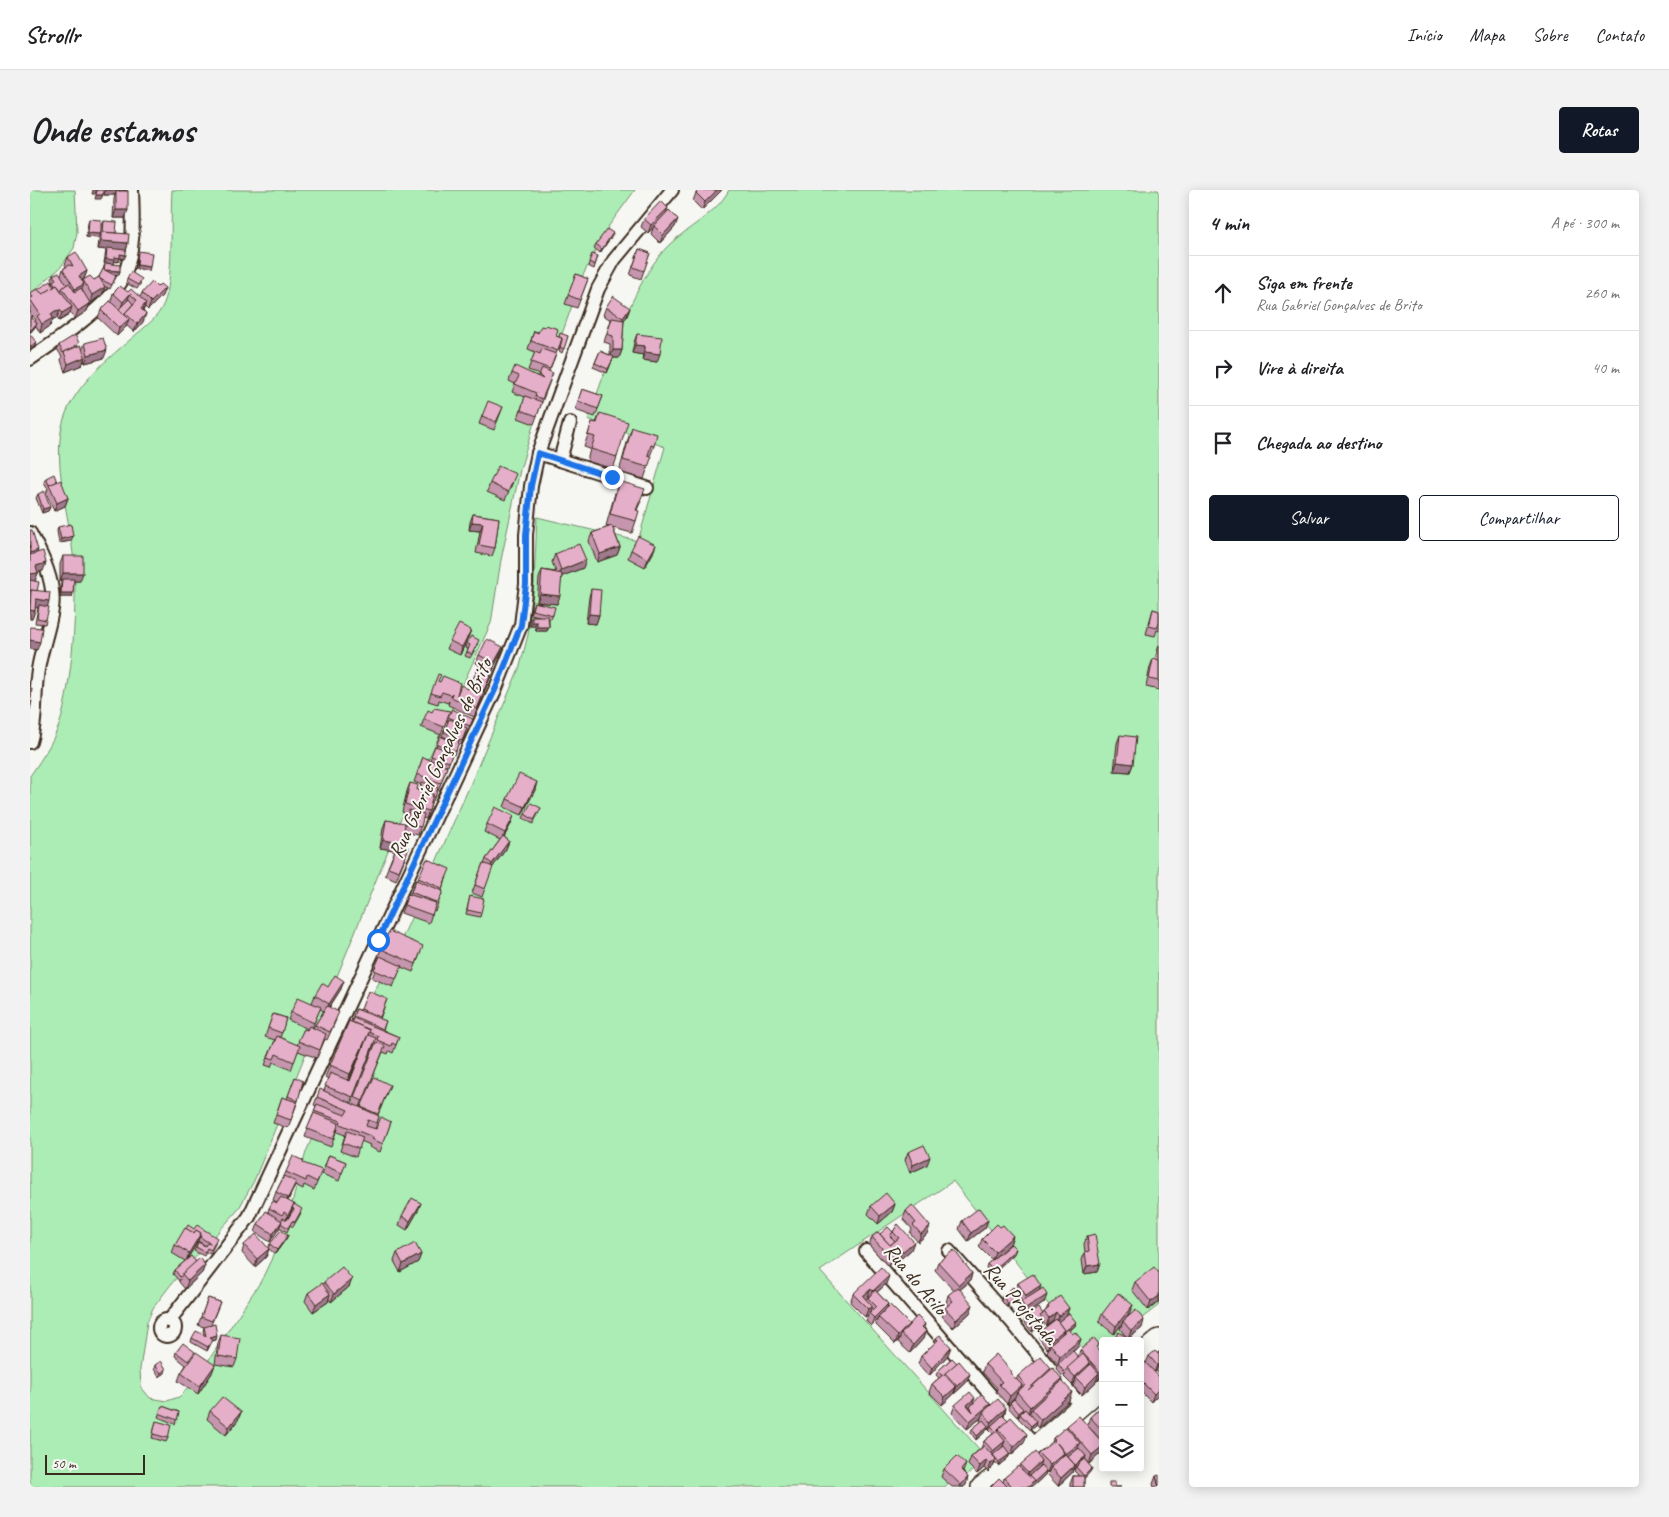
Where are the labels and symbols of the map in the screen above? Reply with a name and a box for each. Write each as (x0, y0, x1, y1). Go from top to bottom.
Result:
route end (601, 466, 624, 489)
street label: Rua Gabriel Gonçalves de Brito (382, 652, 499, 862)
route start (367, 929, 390, 952)
street label: Rua do Asilo (879, 1238, 955, 1322)
street label: Rua Projetada (978, 1257, 1065, 1351)
scale bar (45, 1452, 145, 1475)

